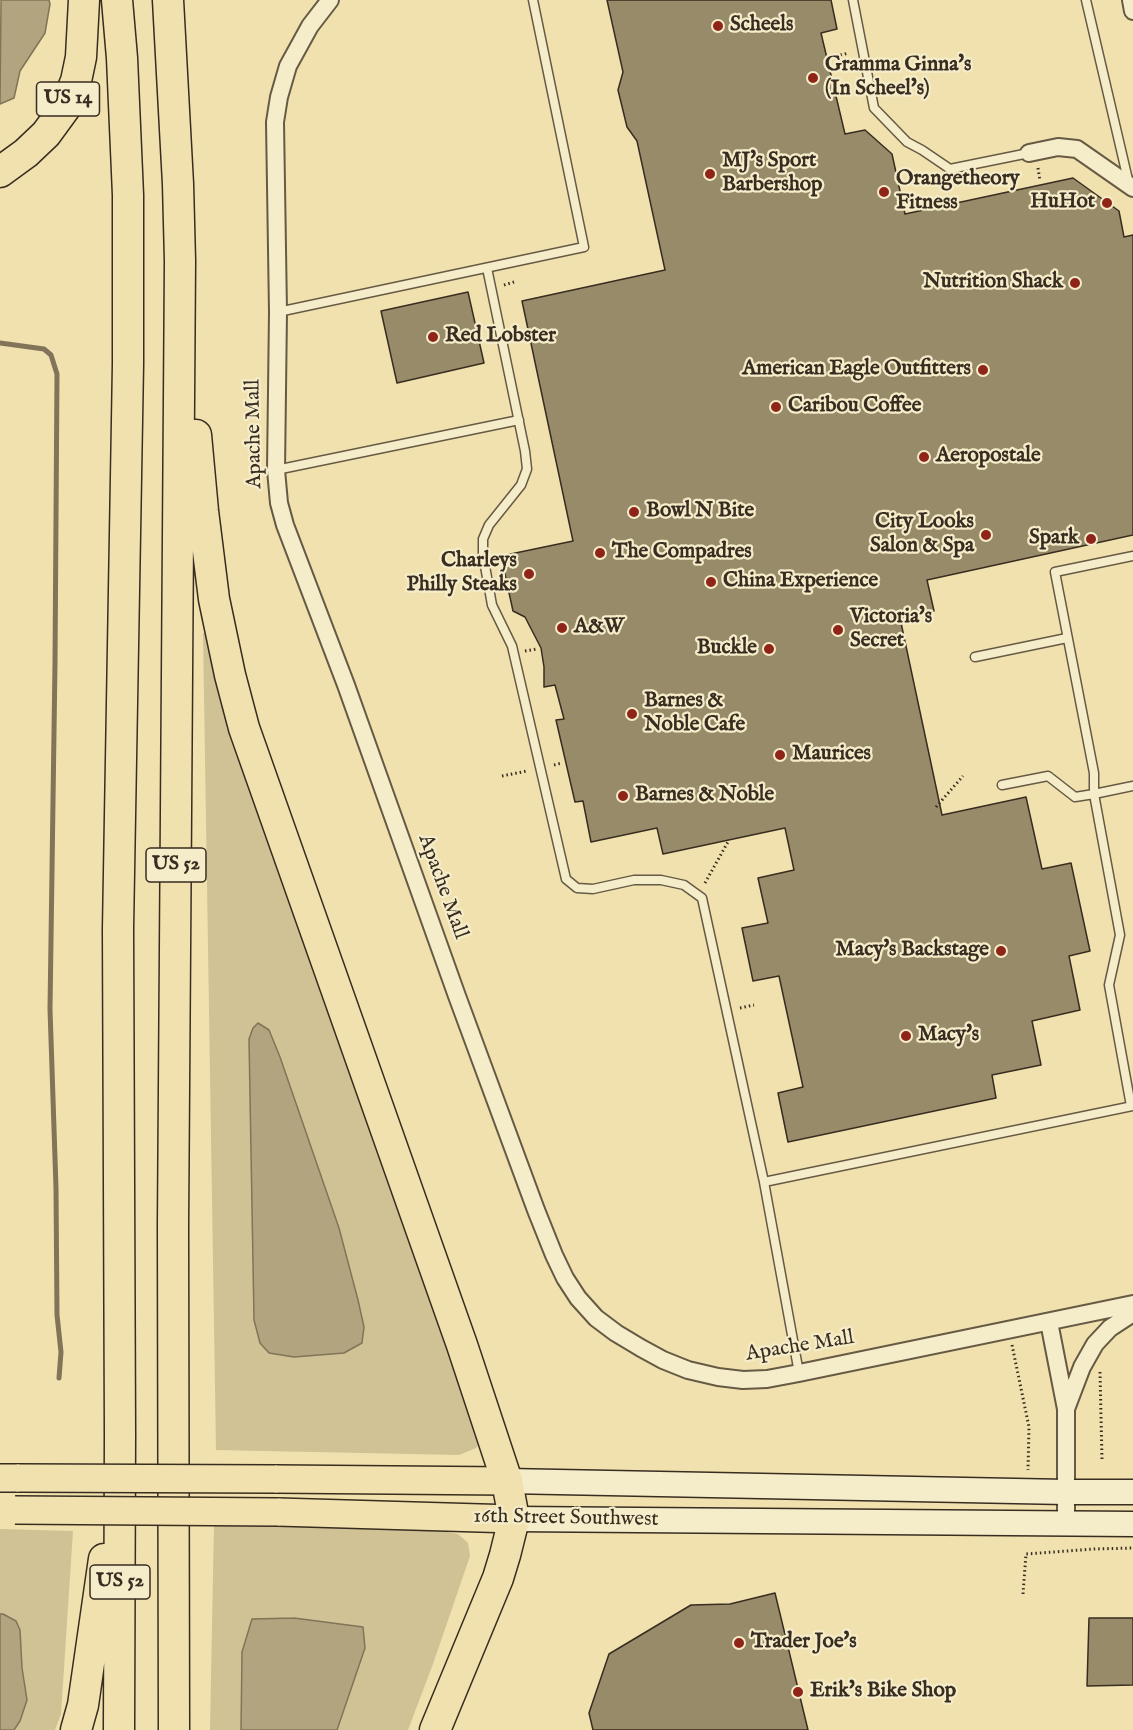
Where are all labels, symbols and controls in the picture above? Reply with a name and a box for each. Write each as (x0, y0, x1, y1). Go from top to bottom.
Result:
place label: Scheels (730, 13, 793, 39)
marker: Scheels (711, 19, 725, 33)
place label: Gramma Ginna's (In Scheel's) (825, 53, 971, 103)
marker: Gramma Ginna's (In Scheel's) (806, 71, 820, 85)
road number: US 14 (36, 82, 100, 116)
place label: MJ's Sport Barbershop (722, 149, 822, 199)
marker: MJ's Sport Barbershop (703, 167, 717, 181)
place label: Orangetheory Fitness (896, 167, 1020, 217)
marker: Orangetheory Fitness (877, 185, 891, 199)
place label: HuHot (1030, 190, 1095, 216)
marker: HuHot (1100, 196, 1114, 210)
place label: Nutrition Shack (923, 270, 1063, 296)
marker: Nutrition Shack (1068, 276, 1082, 290)
place label: Red Lobster (445, 324, 556, 350)
marker: Red Lobster (426, 330, 440, 344)
place label: American Eagle Outfitters (742, 357, 971, 383)
marker: American Eagle Outfitters (976, 363, 990, 377)
street label: Apache Mall (241, 379, 269, 489)
place label: Caribou Coffee (788, 394, 921, 420)
marker: Caribou Coffee (769, 400, 783, 414)
place label: Aeropostale (936, 444, 1041, 470)
marker: Aeropostale (917, 450, 931, 464)
place label: Bowl N Bite (646, 499, 754, 525)
marker: Bowl N Bite (627, 505, 641, 519)
place label: City Looks Salon & Spa (870, 510, 974, 560)
place label: Spark (1029, 526, 1079, 552)
marker: City Looks Salon & Spa (979, 528, 993, 542)
marker: Spark (1084, 532, 1098, 546)
place label: The Compadres (612, 540, 752, 566)
marker: The Compadres (593, 546, 607, 560)
place label: Charleys Philly Steaks (407, 549, 517, 599)
marker: Charleys Philly Steaks (522, 567, 536, 581)
place label: China Experience (723, 569, 878, 595)
marker: China Experience (704, 575, 718, 589)
place label: Victoria's Secret (850, 605, 932, 655)
place label: A&W (574, 615, 624, 641)
marker: A&W (555, 621, 569, 635)
marker: Victoria's Secret (831, 623, 845, 637)
place label: Buckle (697, 636, 757, 662)
marker: Buckle (762, 642, 776, 656)
place label: Barnes & Noble Cafe (644, 689, 745, 739)
marker: Barnes & Noble Cafe (625, 707, 639, 721)
place label: Maurices (792, 742, 871, 768)
marker: Maurices (773, 748, 787, 762)
place label: Barnes & Noble (635, 783, 774, 809)
marker: Barnes & Noble (616, 789, 630, 803)
street label: Apache Mall (411, 831, 473, 943)
road number: US 52 (146, 848, 206, 882)
place label: Macy's Backstage (835, 938, 989, 964)
marker: Macy's Backstage (994, 944, 1008, 958)
place label: Macy's (918, 1023, 979, 1049)
marker: Macy's (899, 1029, 913, 1043)
street label: Apache Mall (744, 1326, 856, 1368)
street label: 16th Street Southwest (473, 1505, 659, 1533)
road number: US 52 (90, 1565, 150, 1599)
place label: Trader Joe's (751, 1630, 857, 1656)
marker: Trader Joe's (732, 1636, 746, 1650)
place label: Erik's Bike Shop (810, 1679, 956, 1705)
marker: Erik's Bike Shop (791, 1685, 805, 1699)

